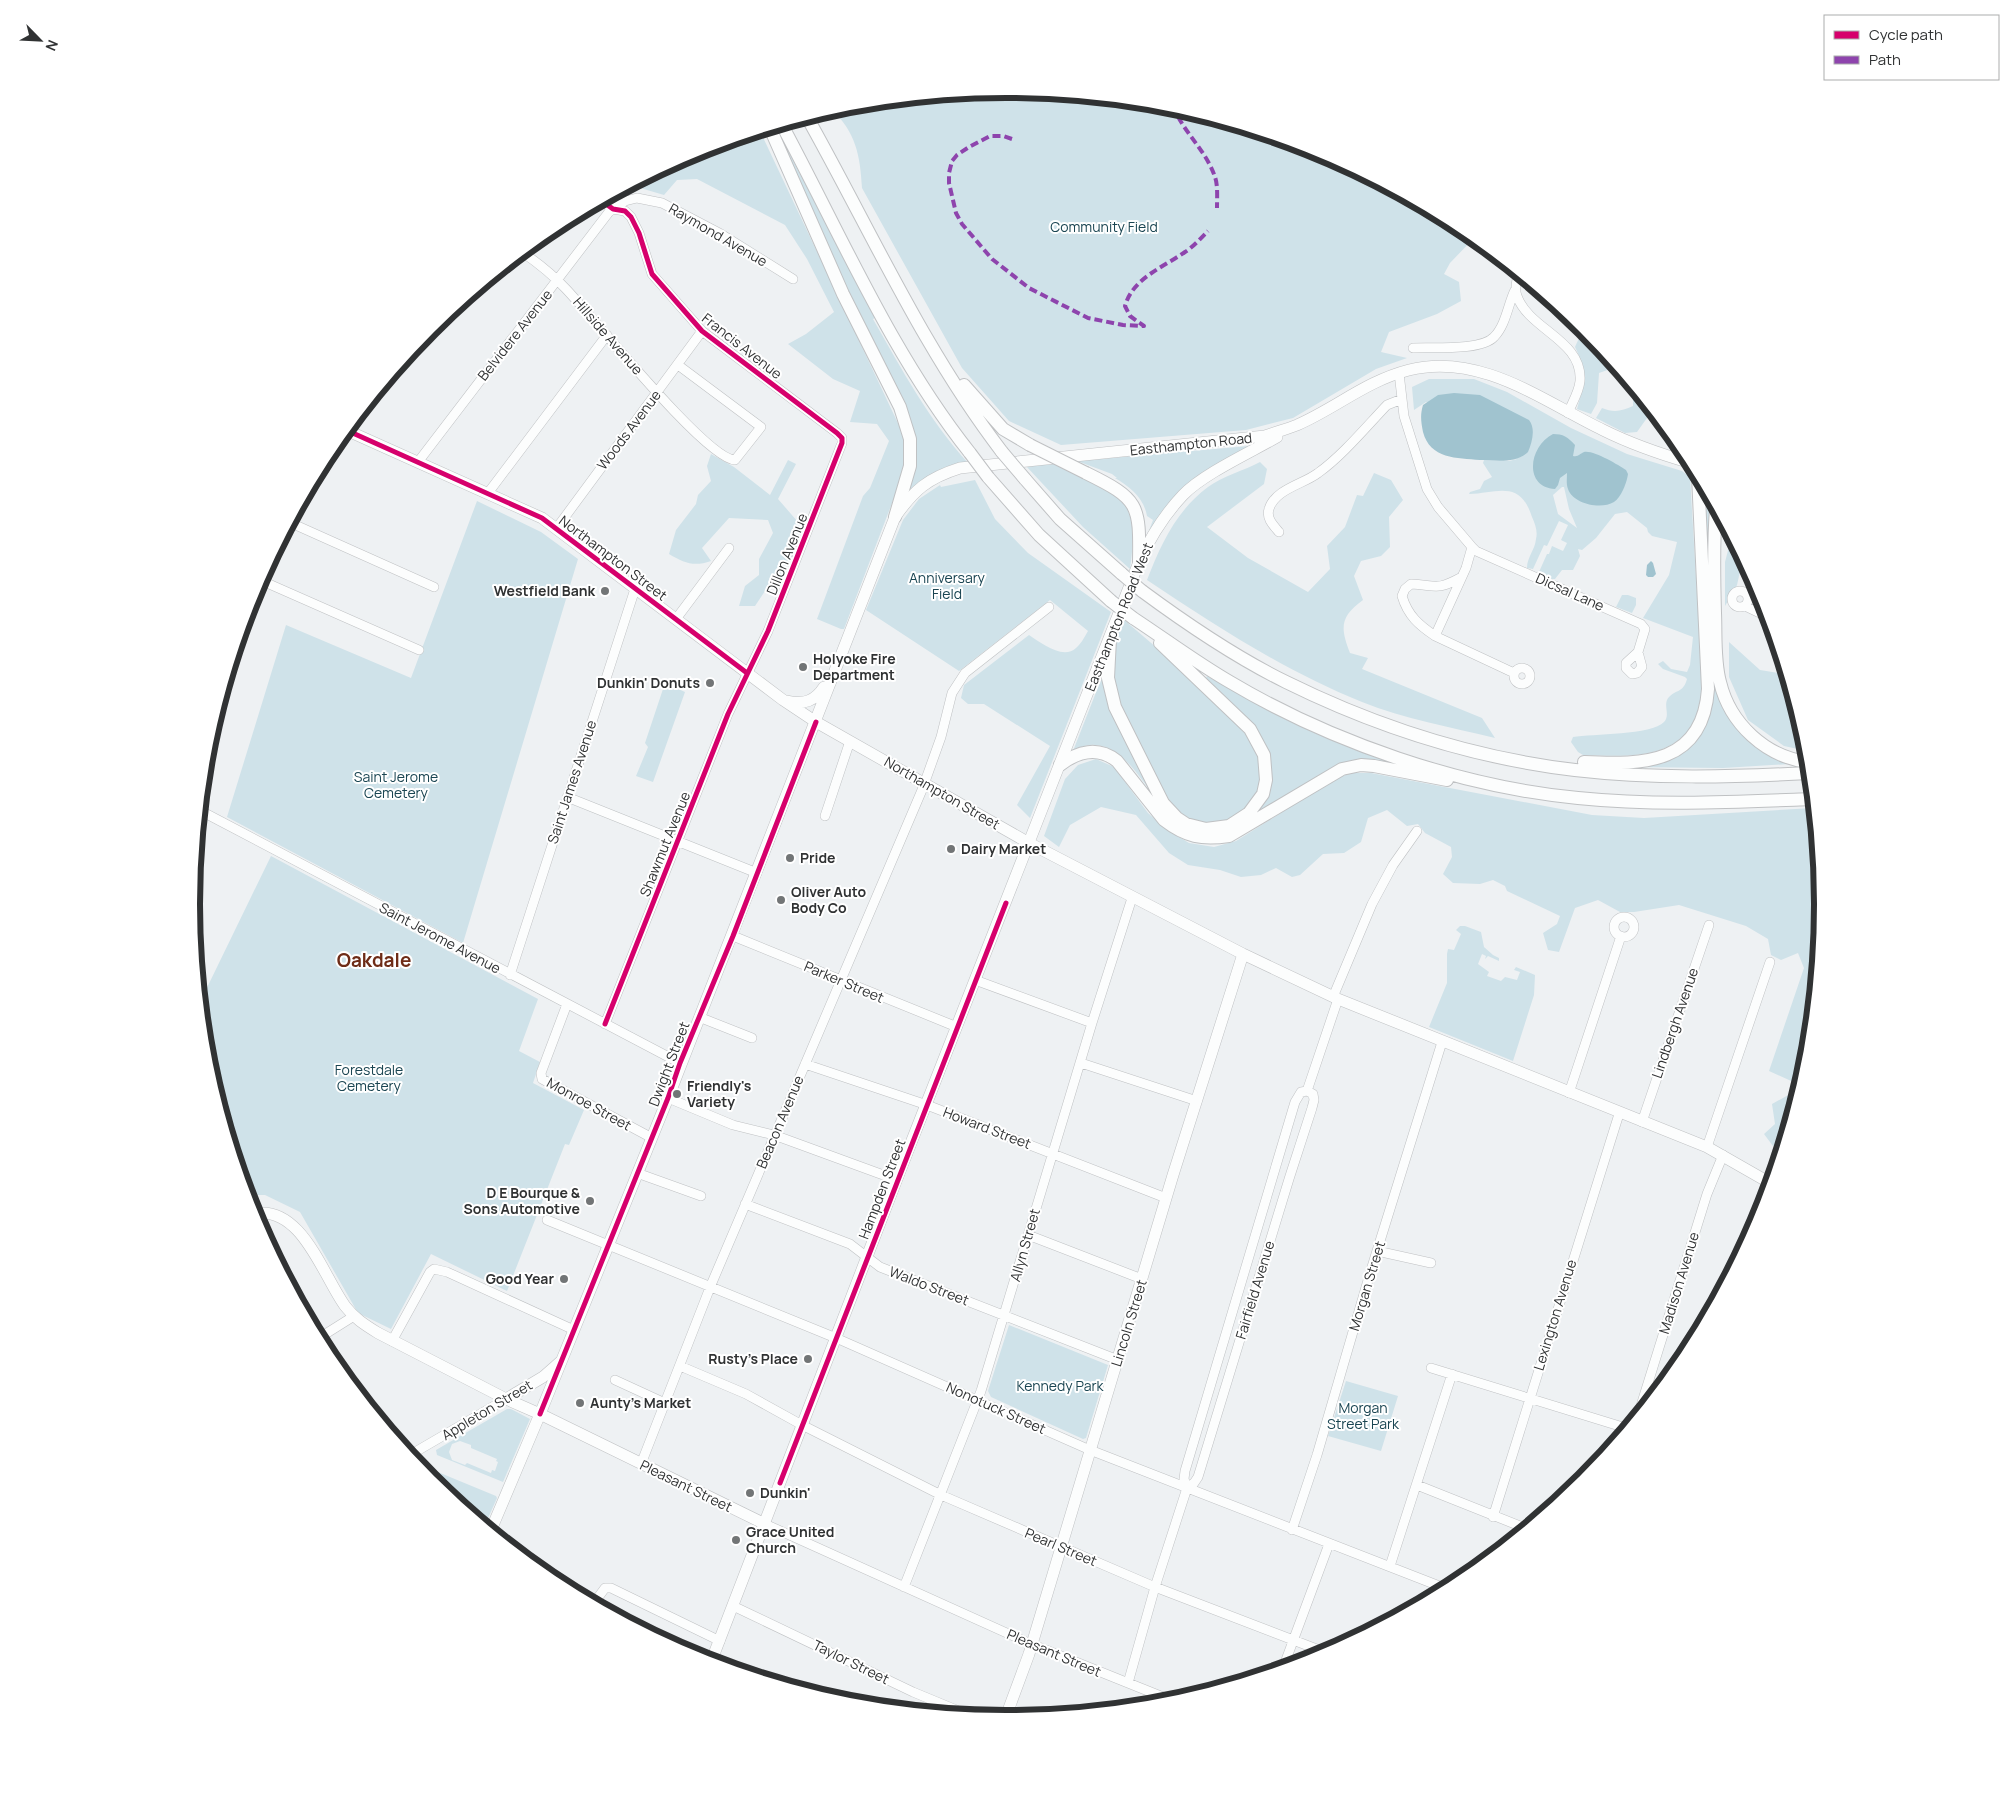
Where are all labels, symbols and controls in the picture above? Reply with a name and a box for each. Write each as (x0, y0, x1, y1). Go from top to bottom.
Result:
north arrow (15, 15, 65, 65)
legend (1824, 15, 1999, 80)
text: Cycle path (1869, 24, 1943, 45)
text: N (42, 37, 63, 54)
text: Path (1869, 49, 1901, 70)
street label: Raymond Avenue (665, 199, 771, 271)
park label: Community Field (1050, 217, 1158, 236)
street label: Belvidere Avenue (473, 285, 556, 384)
street label: Hillside Avenue (569, 293, 647, 379)
street label: Francis Avenue (698, 308, 786, 383)
street label: Woods Avenue (592, 386, 665, 473)
street label: Easthampton Road (1129, 428, 1253, 459)
street label: Dillon Avenue (762, 510, 812, 597)
street label: Northampton Street (555, 511, 671, 605)
street label: Easthampton Road West (1080, 539, 1157, 694)
park label: Anniversary Field (909, 568, 986, 603)
street label: Dicsal Lane (1533, 568, 1607, 615)
place label: Westfield Bank (494, 581, 595, 600)
marker: Westfield Bank (599, 585, 611, 597)
place label: Holyoke Fire Department (813, 649, 896, 684)
marker: Holyoke Fire Department (797, 661, 809, 673)
place label: Dunkin' Donuts (597, 673, 700, 692)
marker: Dunkin' Donuts (704, 677, 716, 689)
street label: Saint James Avenue (543, 718, 600, 846)
street label: Northampton Street (881, 752, 1004, 834)
park label: Saint Jerome Cemetery (354, 767, 438, 802)
street label: Shawmut Avenue (635, 788, 694, 899)
place label: Dairy Market (961, 839, 1046, 858)
marker: Dairy Market (945, 843, 957, 855)
place label: Pride (800, 848, 836, 867)
marker: Pride (784, 852, 796, 864)
place label: Oliver Auto Body Co (791, 882, 866, 917)
marker: Oliver Auto Body Co (775, 894, 787, 906)
street label: Saint Jerome Avenue (376, 897, 504, 978)
district label: Oakdale (337, 947, 411, 973)
street label: Parker Street (801, 956, 887, 1007)
street label: Lindbergh Avenue (1647, 965, 1702, 1081)
street label: Dwight Street (644, 1018, 694, 1109)
park label: Forestdale Cemetery (335, 1060, 403, 1095)
street label: Beacon Avenue (751, 1072, 808, 1171)
street label: Monroe Street (544, 1073, 635, 1135)
place label: Friendly's Variety (687, 1076, 752, 1111)
marker: Friendly's Variety (671, 1088, 683, 1100)
street label: Howard Street (940, 1102, 1034, 1153)
street label: Hampden Street (854, 1136, 910, 1242)
place label: D E Bourque & Sons Automotive (464, 1183, 581, 1218)
marker: D E Bourque & Sons Automotive (584, 1195, 596, 1207)
street label: Allyn Street (1005, 1206, 1044, 1284)
street label: Madison Avenue (1654, 1229, 1703, 1336)
street label: Fairfield Avenue (1231, 1238, 1278, 1341)
street label: Morgan Street (1344, 1238, 1389, 1333)
street label: Lexington Avenue (1529, 1257, 1580, 1373)
street label: Waldo Street (887, 1262, 972, 1310)
place label: Good Year (486, 1269, 554, 1288)
marker: Good Year (558, 1273, 570, 1285)
street label: Lincoln Street (1106, 1277, 1151, 1369)
place label: Rusty's Place (708, 1349, 798, 1368)
marker: Rusty's Place (802, 1353, 814, 1365)
street label: Appleton Street (438, 1375, 536, 1444)
park label: Kennedy Park (1017, 1376, 1104, 1395)
street label: Nonotuck Street (943, 1377, 1049, 1438)
place label: Aunty's Market (590, 1393, 691, 1412)
marker: Aunty's Market (574, 1397, 586, 1409)
park label: Morgan Street Park (1327, 1398, 1400, 1433)
street label: Pleasant Street (637, 1455, 736, 1516)
place label: Dunkin' (760, 1483, 811, 1502)
marker: Dunkin' (744, 1487, 756, 1499)
place label: Grace United Church (746, 1522, 834, 1557)
street label: Pearl Street (1022, 1523, 1100, 1570)
marker: Grace United Church (730, 1534, 742, 1546)
street label: Pleasant Street (1004, 1624, 1105, 1681)
street label: Taylor Street (810, 1635, 893, 1688)

